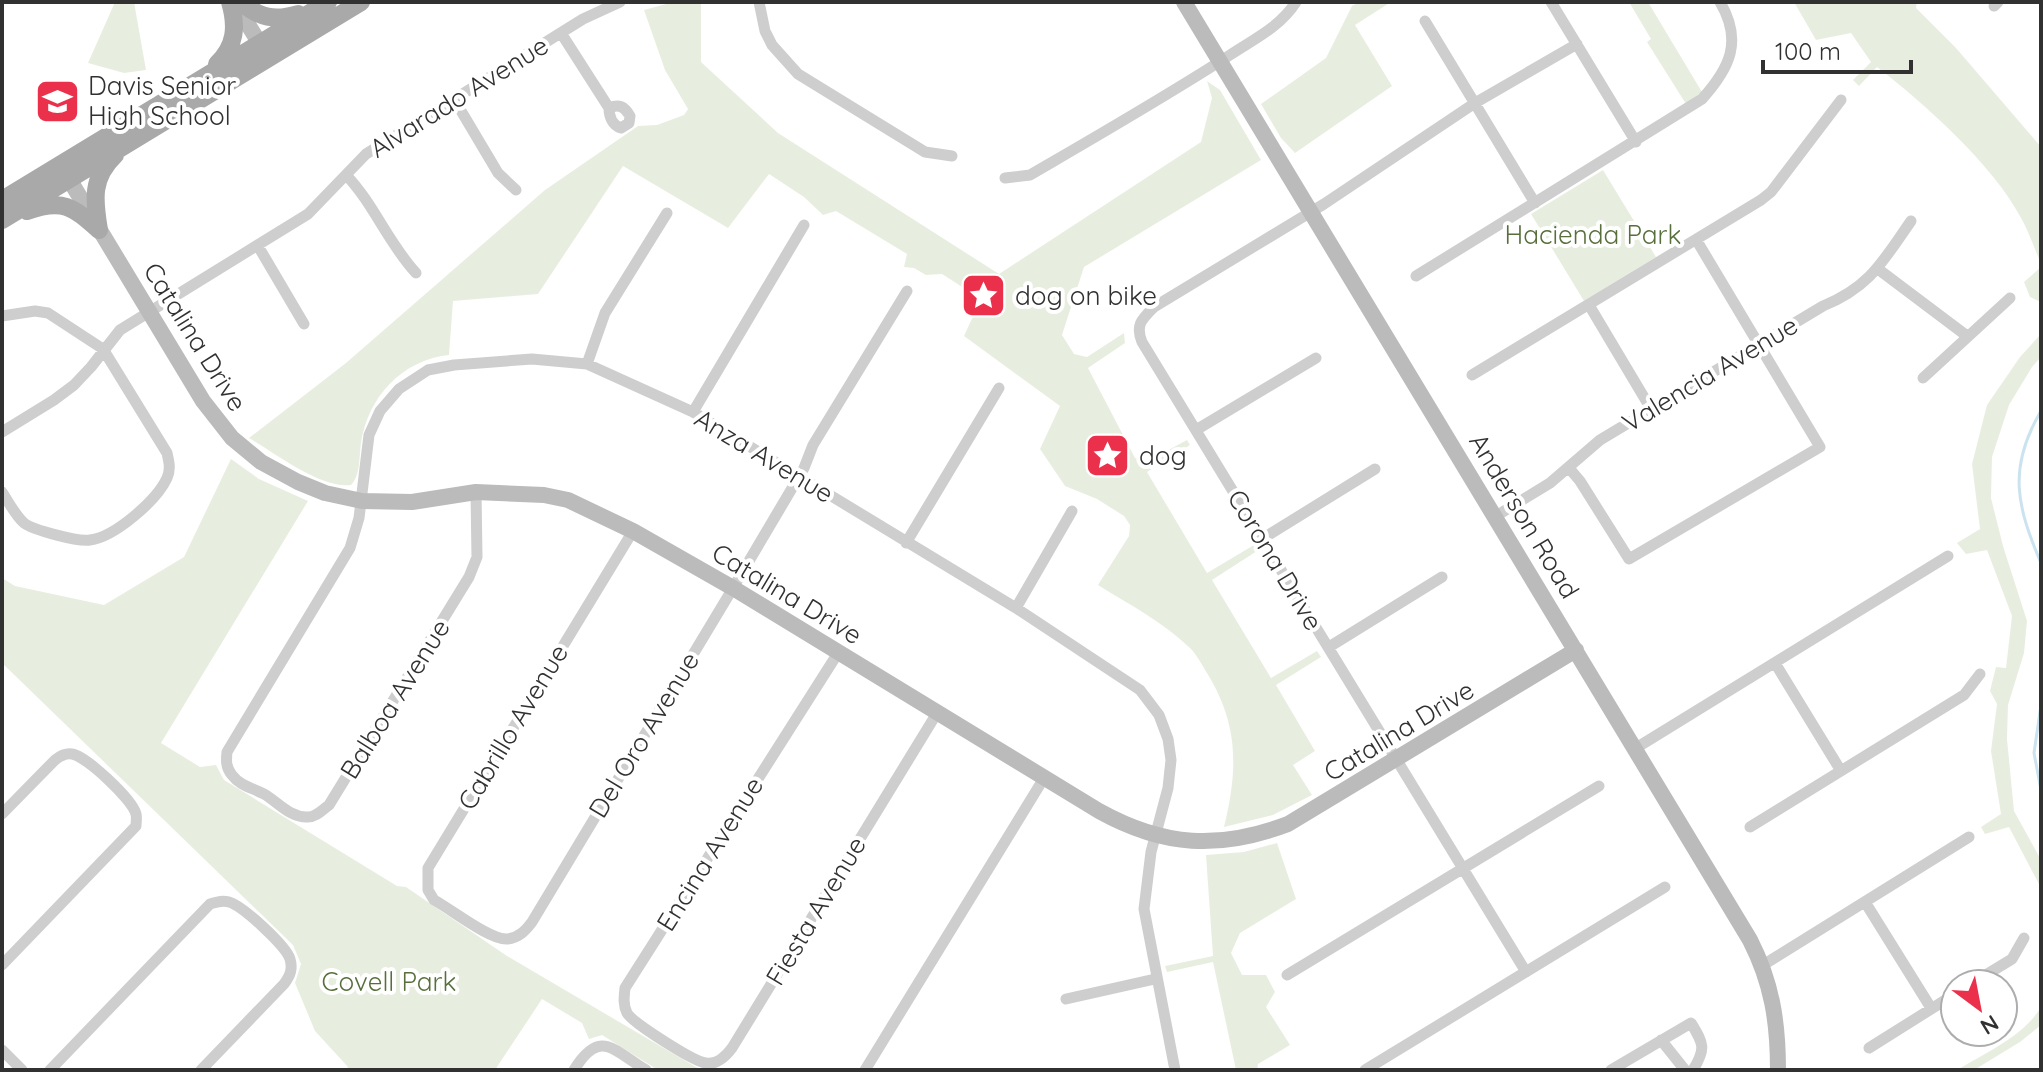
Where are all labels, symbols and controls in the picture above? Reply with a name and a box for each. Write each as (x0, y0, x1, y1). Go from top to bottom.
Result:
scale bar (1763, 24, 1911, 74)
street label: Alvarado Avenue (363, 28, 554, 165)
text: 100 m (1775, 36, 1841, 66)
place label: Davis Senior High School (88, 69, 236, 132)
school or university icon: Davis Senior High School (33, 77, 81, 125)
park label: Hacienda Park (1505, 218, 1681, 251)
street label: Catalina Drive (137, 256, 254, 417)
place icon: dog on bike (960, 272, 1008, 320)
place label: dog on bike (1015, 279, 1157, 312)
street label: Valencia Avenue (1616, 308, 1804, 439)
street label: Anza Avenue (689, 401, 840, 510)
street label: Anderson Road (1462, 427, 1587, 604)
place icon: dog (1084, 432, 1132, 480)
place label: dog (1139, 439, 1187, 472)
street label: Corona Drive (1221, 483, 1330, 636)
street label: Catalina Drive (706, 536, 868, 651)
street label: Balboa Avenue (332, 613, 457, 785)
street label: Cabrillo Avenue (450, 638, 575, 816)
street label: Del Oro Avenue (581, 646, 706, 824)
street label: Catalina Drive (1318, 673, 1480, 788)
street label: Encina Avenue (649, 771, 770, 937)
street label: Fiesta Avenue (758, 830, 873, 991)
park label: Covell Park (322, 965, 456, 998)
north arrow (1939, 968, 2019, 1048)
text: N (1975, 1009, 2004, 1041)

